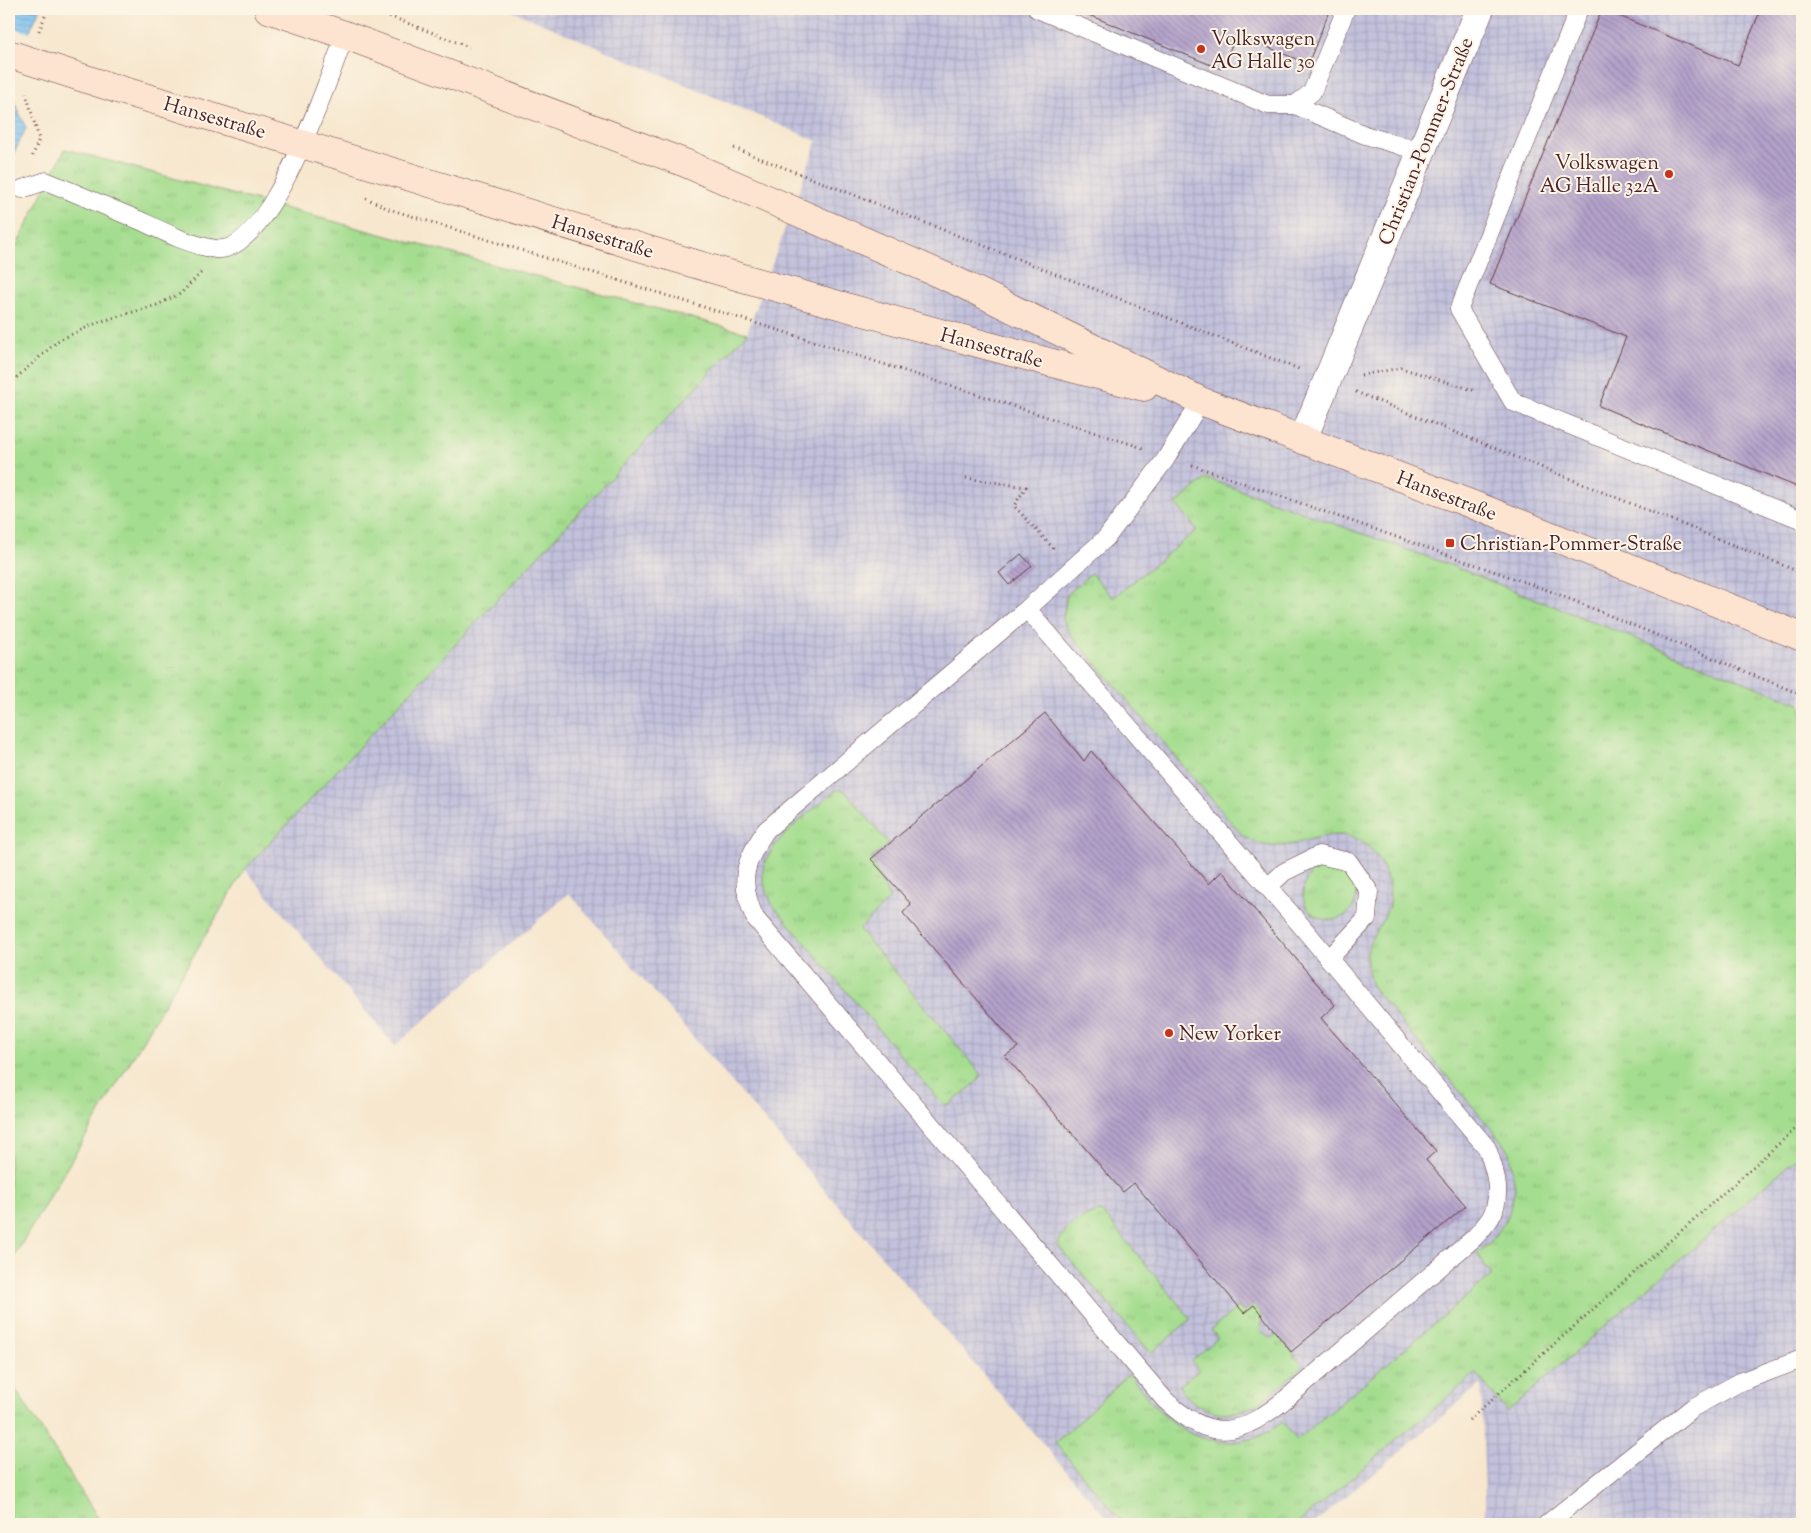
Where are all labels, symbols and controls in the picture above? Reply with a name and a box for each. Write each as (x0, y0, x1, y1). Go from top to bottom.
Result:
place label: Volkswagen AG Halle 30 (1211, 26, 1315, 78)
street label: Christian-Pommer-Straße (1372, 34, 1482, 250)
marker: Volkswagen AG Halle 30 (1195, 43, 1207, 55)
street label: Hansestraße (160, 91, 269, 148)
place label: Volkswagen AG Halle 32A (1540, 150, 1659, 202)
marker: Volkswagen AG Halle 32A (1663, 168, 1675, 180)
street label: Hansestraße (548, 209, 657, 268)
street label: Hansestraße (937, 322, 1046, 377)
street label: Hansestraße (1392, 465, 1500, 530)
place label: Christian-Pommer-Straße (1460, 531, 1682, 560)
marker: Christian-Pommer-Straße (1444, 537, 1456, 549)
place label: New Yorker (1179, 1021, 1281, 1050)
marker: New Yorker (1163, 1027, 1175, 1039)

